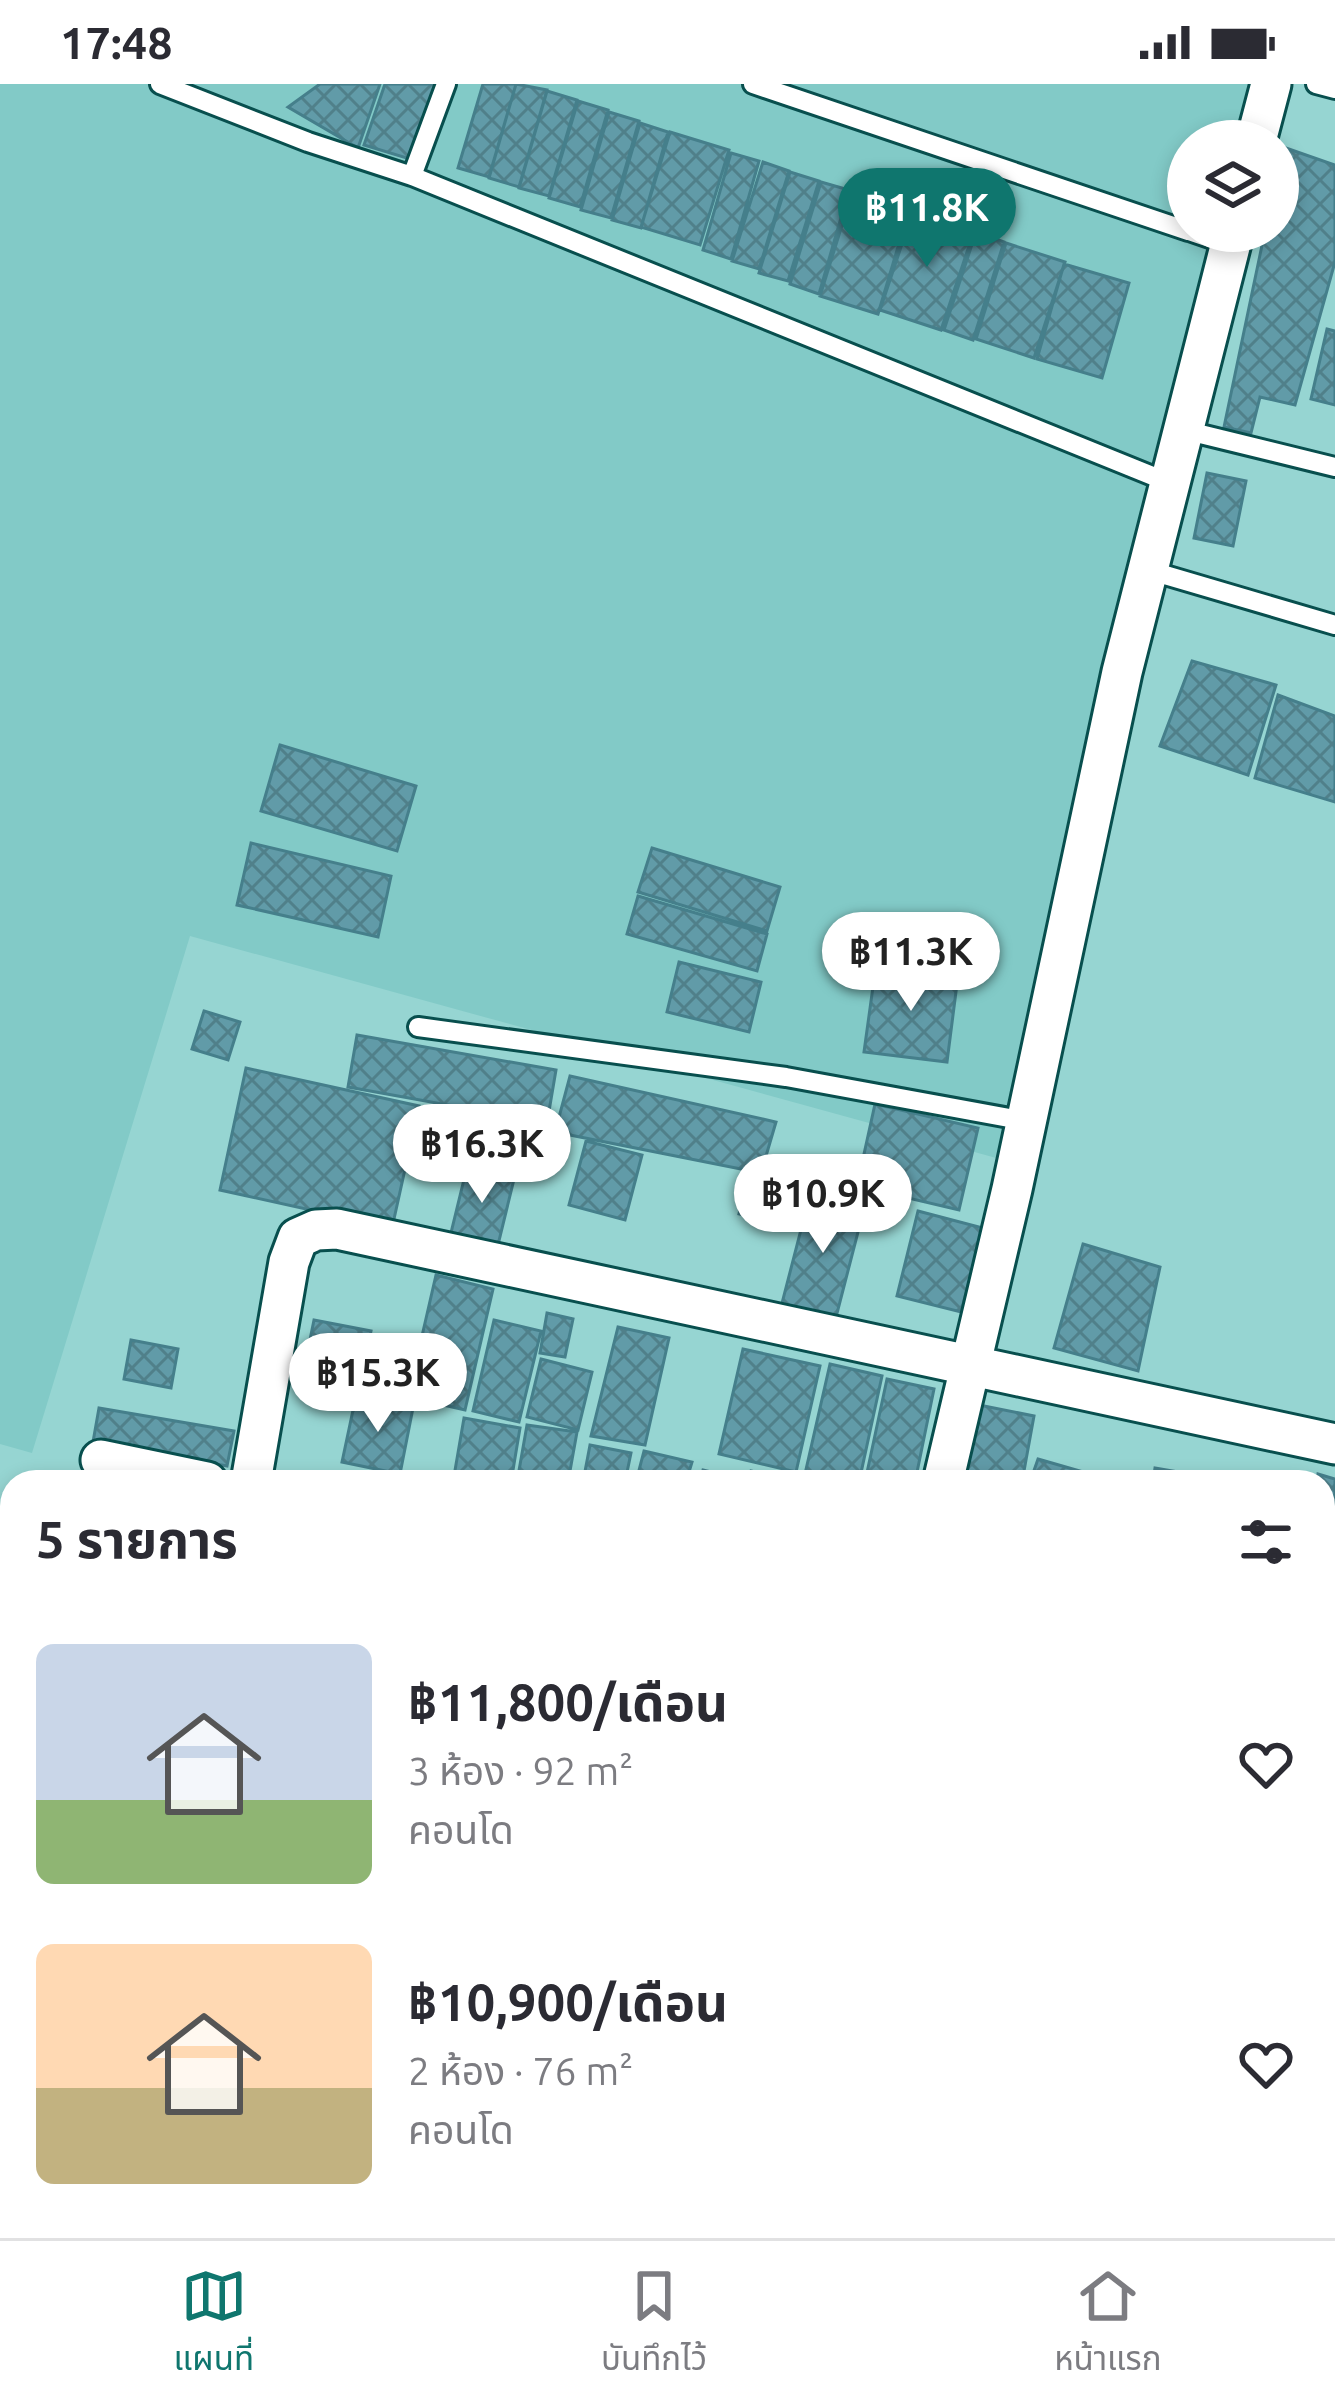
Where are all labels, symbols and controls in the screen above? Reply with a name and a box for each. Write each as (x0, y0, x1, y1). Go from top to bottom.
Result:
text: 17:48 (60, 17, 173, 68)
map controls (1167, 120, 1299, 252)
button: layers (1167, 120, 1299, 252)
pin: ฿11.8K (829, 168, 1025, 270)
text: ฿11.8K (865, 185, 989, 228)
pin: ฿11.3K (813, 912, 1009, 1014)
text: ฿11.3K (849, 929, 973, 972)
pin: ฿16.3K (384, 1104, 580, 1206)
text: ฿16.3K (420, 1121, 544, 1164)
pin: ฿10.9K (725, 1154, 921, 1256)
text: ฿10.9K (761, 1171, 885, 1214)
pin: ฿15.3K (280, 1333, 476, 1435)
text: ฿15.3K (316, 1350, 440, 1393)
icon: filters (1233, 1509, 1299, 1575)
text: 5 รายการ (36, 1510, 238, 1568)
text: ฿11,800/เดือน (408, 1673, 728, 1731)
icon: home (132, 1692, 276, 1836)
icon: heart (1233, 1731, 1299, 1797)
text: 3 ห้อง · 92 m² (408, 1749, 633, 1792)
text: คอนโด (408, 1808, 514, 1851)
text: ฿10,900/เดือน (408, 1973, 728, 2031)
icon: home (132, 1992, 276, 2136)
icon: heart (1233, 2031, 1299, 2097)
text: 2 ห้อง · 76 m² (408, 2049, 633, 2092)
text: คอนโด (408, 2108, 514, 2151)
tab: แผนที่ (174, 2263, 254, 2385)
tab: บันทึกไว้ (601, 2263, 707, 2385)
tab: หน้าแรก (1054, 2263, 1161, 2385)

